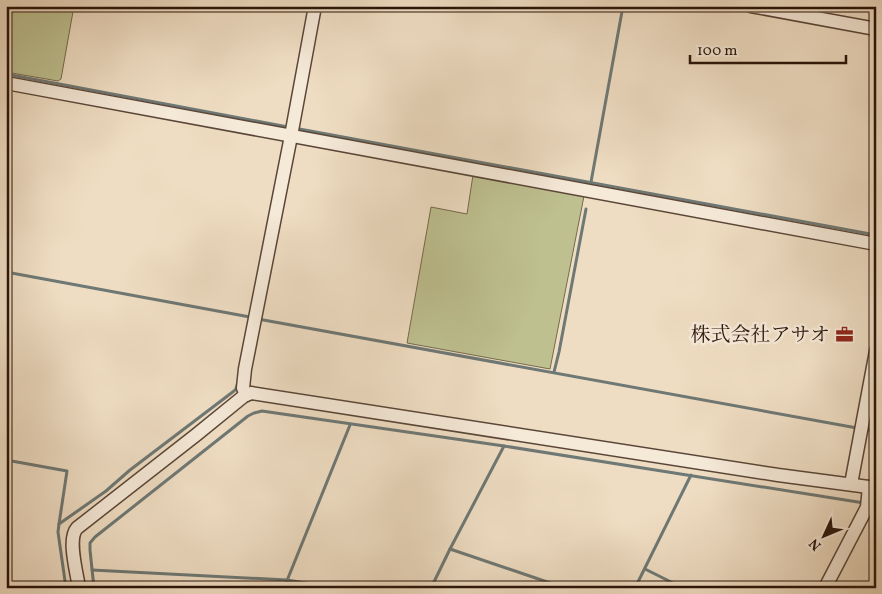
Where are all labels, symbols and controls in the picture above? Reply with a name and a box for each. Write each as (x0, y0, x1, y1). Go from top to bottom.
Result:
scale bar (690, 32, 846, 64)
text: 100 m (697, 41, 737, 62)
place label: 株式会社アサオ (690, 322, 830, 350)
office icon: 株式会社アサオ (834, 324, 854, 344)
north arrow (800, 512, 850, 562)
text: N (805, 534, 826, 554)

